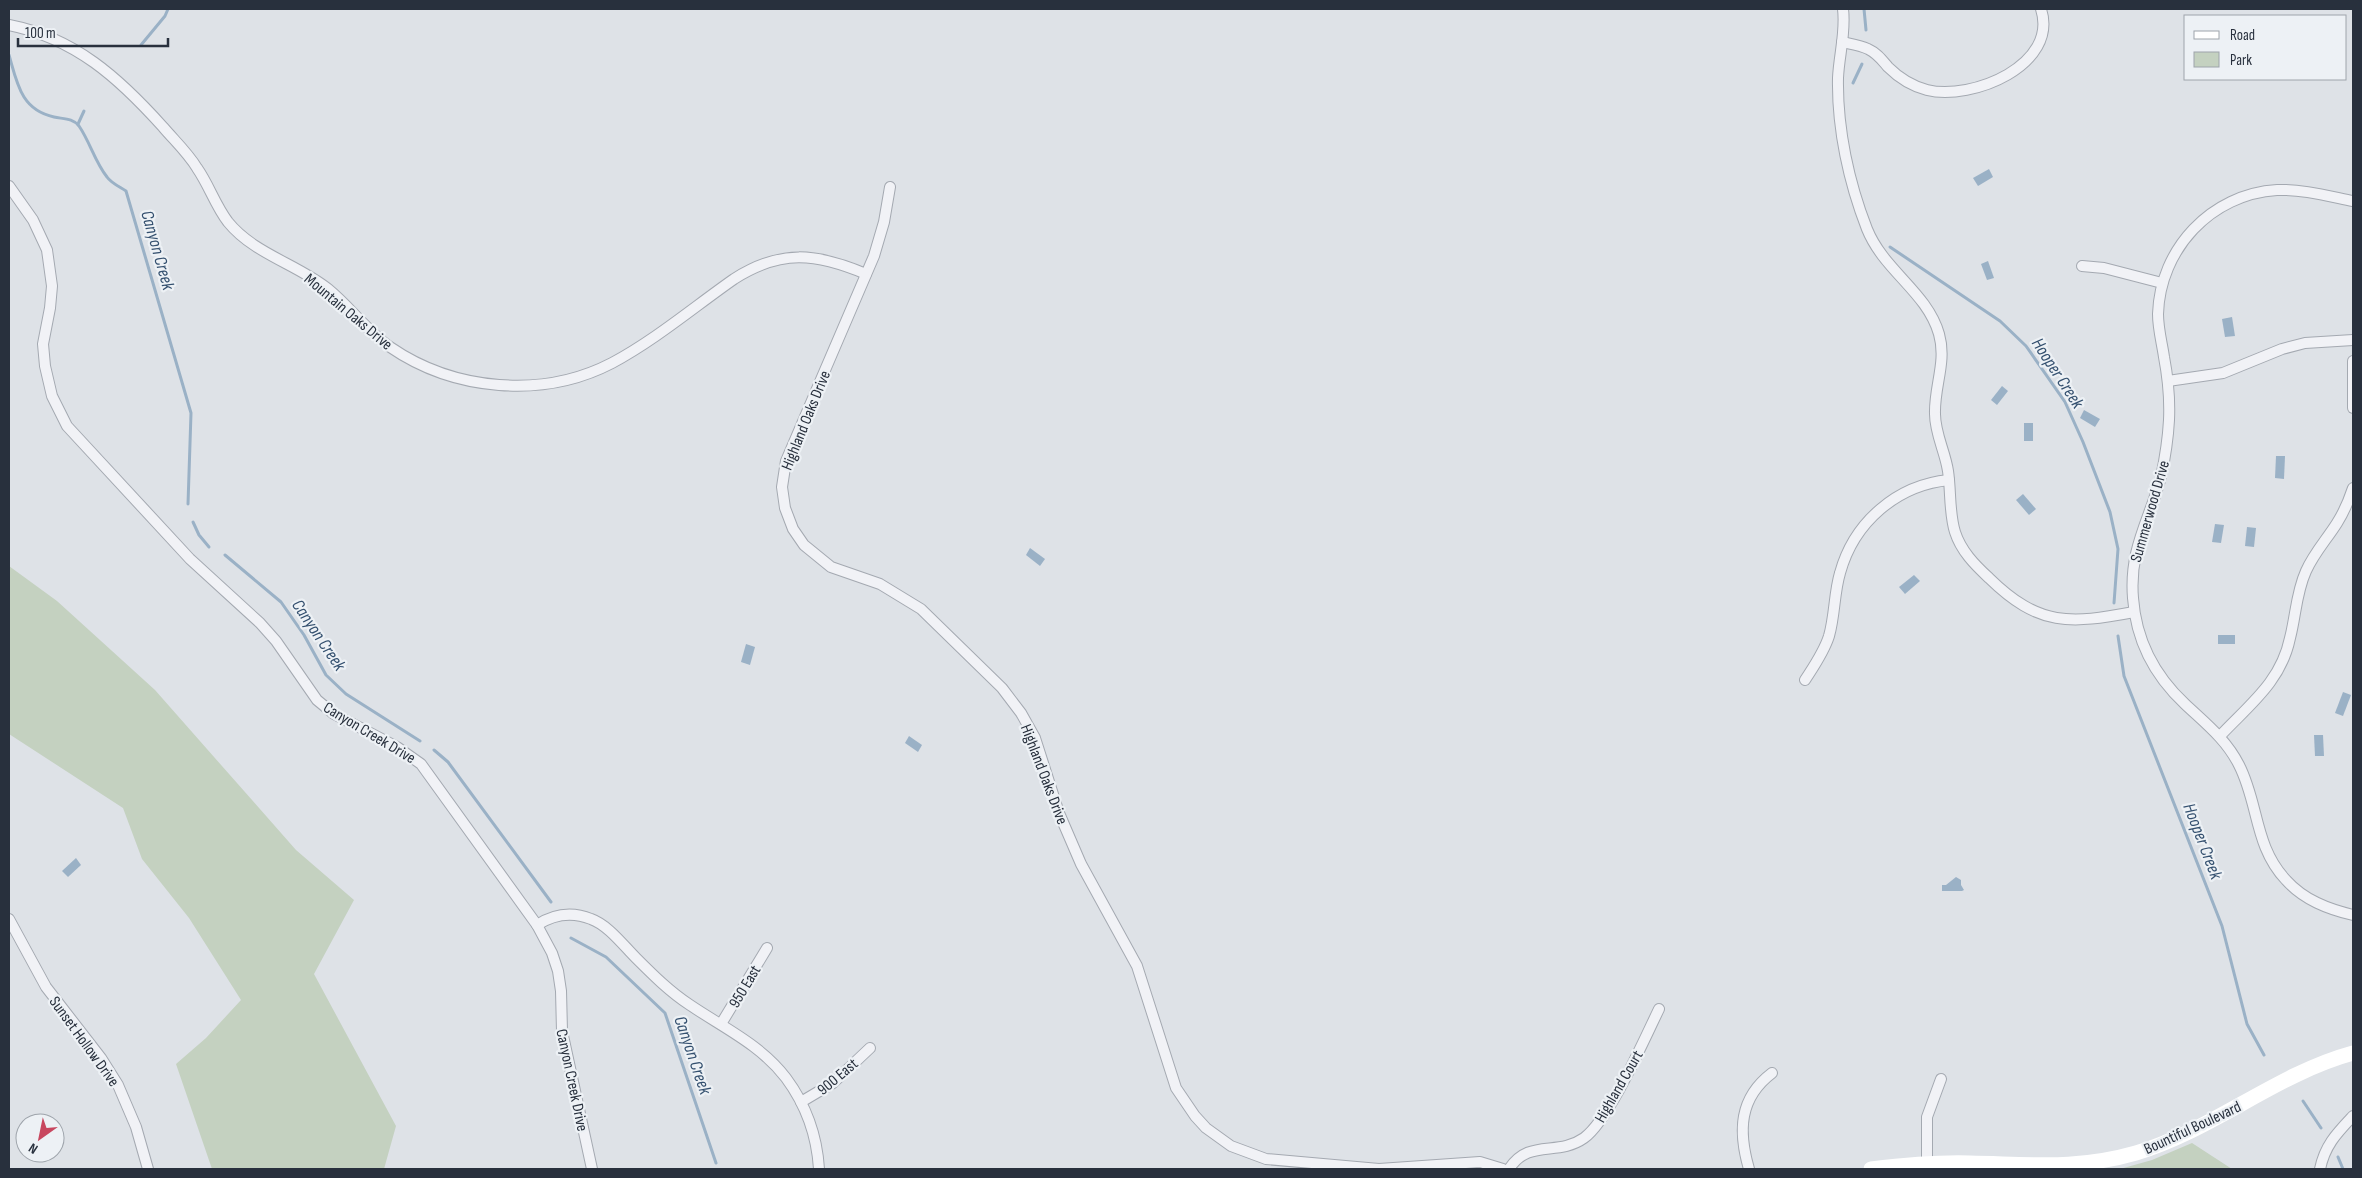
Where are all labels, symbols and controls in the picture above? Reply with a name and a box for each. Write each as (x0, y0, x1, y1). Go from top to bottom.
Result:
scale bar (18, 15, 168, 47)
legend (2184, 15, 2347, 80)
text: 100 m (25, 24, 56, 43)
text: Road (2230, 26, 2255, 45)
text: Park (2230, 51, 2252, 70)
water label: Canyon Creek (136, 208, 179, 293)
street label: Mountain Oaks Drive (300, 270, 396, 355)
water label: Hooper Creek (2027, 334, 2089, 414)
street label: Highland Oaks Drive (778, 368, 835, 473)
street label: Summerwood Drive (2127, 458, 2174, 564)
water label: Canyon Creek (287, 596, 351, 676)
street label: Canyon Creek Drive (320, 698, 419, 768)
street label: Highland Oaks Drive (1016, 722, 1071, 827)
water label: Hooper Creek (2178, 800, 2227, 883)
street label: 950 East (725, 962, 765, 1012)
street label: Sunset Hollow Drive (45, 993, 123, 1091)
water label: Canyon Creek (669, 1013, 716, 1098)
street label: Canyon Creek Drive (551, 1027, 592, 1133)
street label: Highland Court (1591, 1047, 1648, 1126)
street label: 900 East (814, 1055, 862, 1100)
street label: Bountiful Boulevard (2141, 1098, 2244, 1159)
north arrow (15, 1113, 65, 1163)
text: N (25, 1139, 41, 1158)

